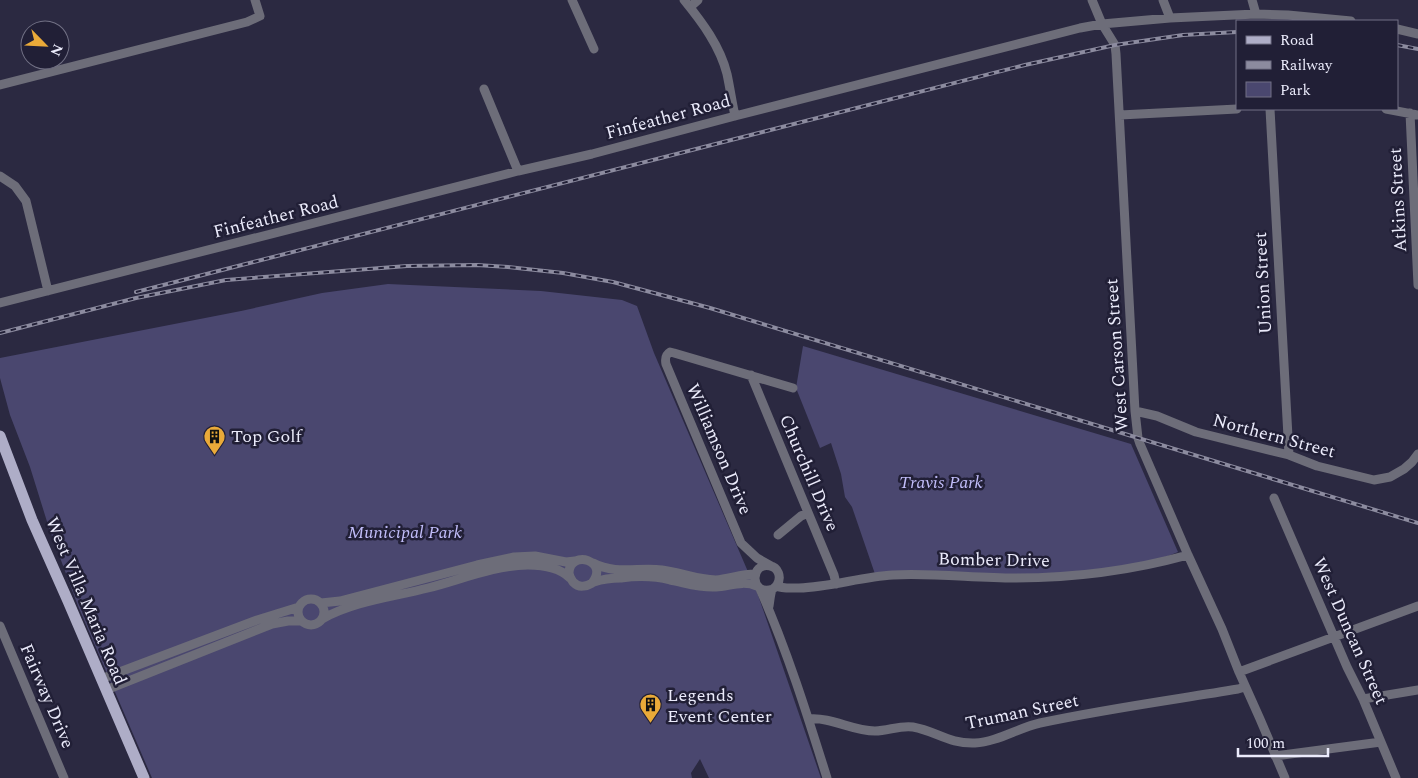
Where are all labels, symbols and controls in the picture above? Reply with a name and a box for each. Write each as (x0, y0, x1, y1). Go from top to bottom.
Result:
north arrow (20, 20, 70, 70)
legend (1236, 20, 1398, 110)
text: Road (1280, 29, 1314, 52)
text: N (45, 41, 68, 60)
text: Railway (1280, 54, 1333, 77)
text: Park (1280, 79, 1311, 102)
street label: Finfeather Road (602, 87, 734, 147)
street label: Atkins Street (1382, 147, 1414, 253)
street label: Finfeather Road (210, 188, 342, 246)
street label: Union Street (1247, 231, 1279, 335)
street label: West Carson Street (1098, 278, 1136, 432)
street label: Williamson Drive (679, 379, 759, 519)
street label: Northern Street (1210, 407, 1338, 465)
street label: Churchill Drive (772, 410, 846, 536)
place label: Top Golf (231, 423, 303, 450)
building icon: Top Golf (203, 424, 227, 455)
park label: Travis Park (899, 469, 983, 496)
street label: West Villa Maria Road (38, 513, 134, 689)
park label: Municipal Park (348, 519, 463, 546)
street label: Bomber Drive (938, 546, 1050, 574)
street label: West Duncan Street (1305, 553, 1395, 709)
street label: Fairway Drive (13, 639, 81, 753)
place label: Legends Event Center (667, 682, 772, 730)
street label: Truman Street (963, 687, 1081, 737)
building icon: Legends Event Center (639, 693, 663, 724)
scale bar (1238, 726, 1328, 758)
text: 100 m (1246, 732, 1285, 755)

